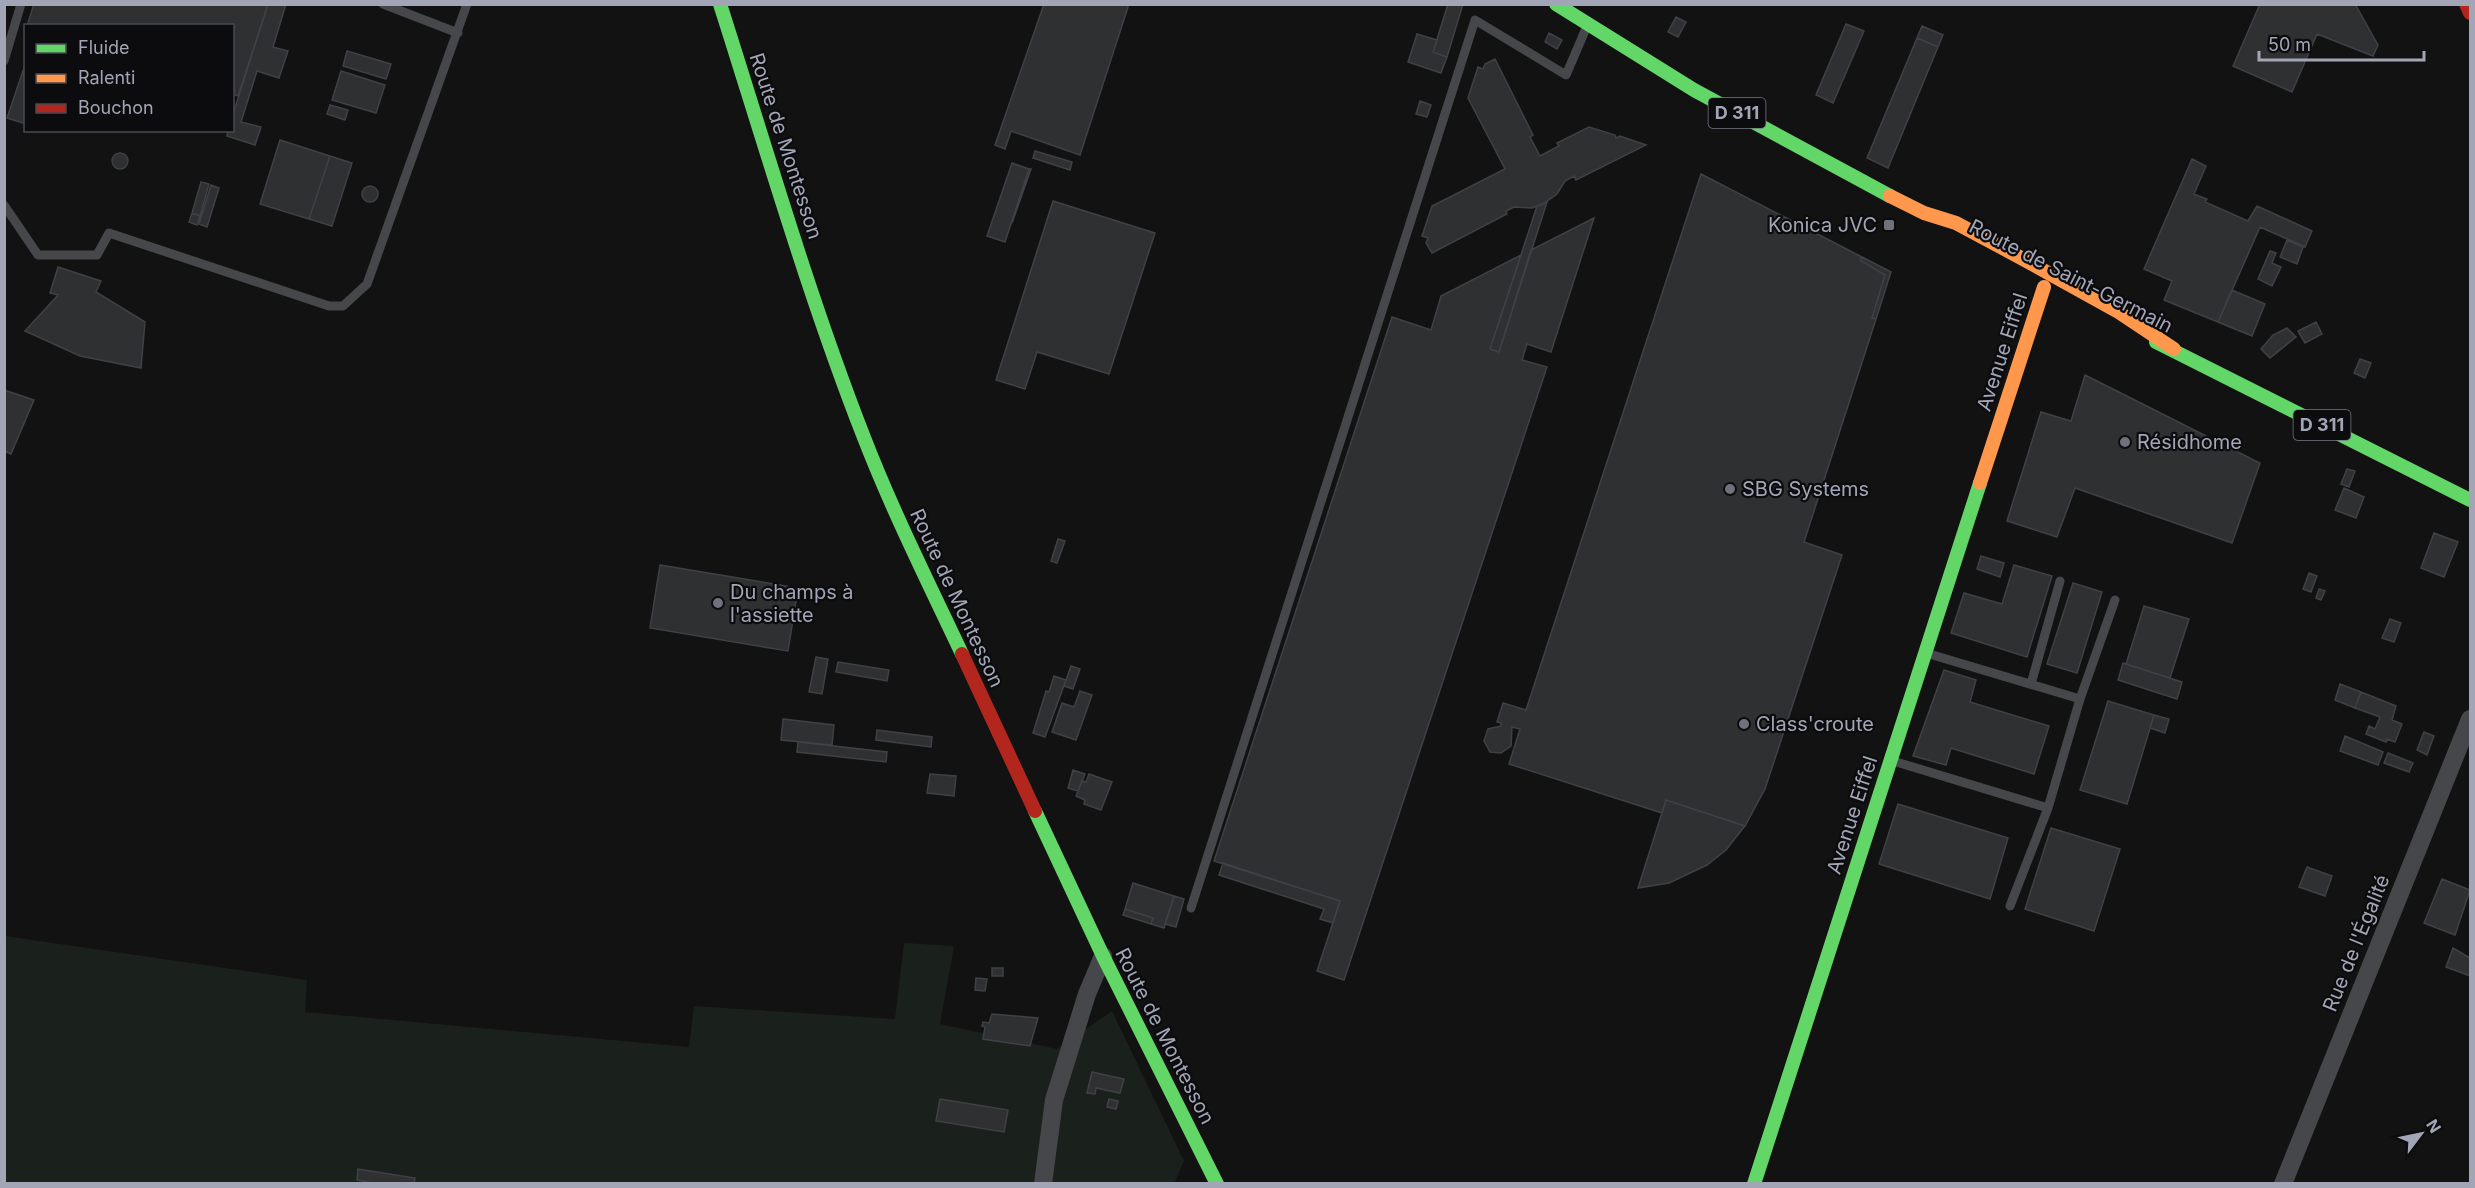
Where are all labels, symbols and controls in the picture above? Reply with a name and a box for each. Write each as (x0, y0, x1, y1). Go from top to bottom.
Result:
legend (24, 24, 234, 132)
scale bar (2259, 24, 2424, 62)
text: 50 m (2268, 34, 2311, 55)
text: Fluide (78, 37, 130, 58)
street label: Route de Montesson (745, 50, 827, 242)
text: Ralenti (78, 67, 135, 88)
text: Bouchon (78, 97, 154, 118)
road number: D 311 (1708, 98, 1766, 128)
place label: Konica JVC (1768, 213, 1877, 237)
street label: Route de Saint-Germain (1965, 214, 2177, 338)
marker: Konica JVC (1882, 218, 1896, 232)
street label: Avenue Eiffel (1972, 290, 2032, 414)
road number: D 311 (2294, 410, 2350, 440)
place label: Résidhome (2137, 430, 2242, 454)
marker: Résidhome (2118, 435, 2132, 449)
place label: SBG Systems (1742, 477, 1869, 501)
marker: SBG Systems (1723, 482, 1737, 496)
street label: Route de Montesson (905, 505, 1009, 691)
place label: Du champs à l'assiette (730, 580, 854, 627)
marker: Du champs à l'assiette (711, 596, 725, 610)
place label: Class'croute (1756, 712, 1874, 736)
marker: Class'croute (1737, 717, 1751, 731)
street label: Avenue Eiffel (1822, 753, 1882, 877)
street label: Rue de l'Égalité (2317, 871, 2394, 1015)
street label: Route de Montesson (1110, 944, 1220, 1128)
north arrow (2391, 1104, 2451, 1164)
text: N (2422, 1116, 2445, 1137)

